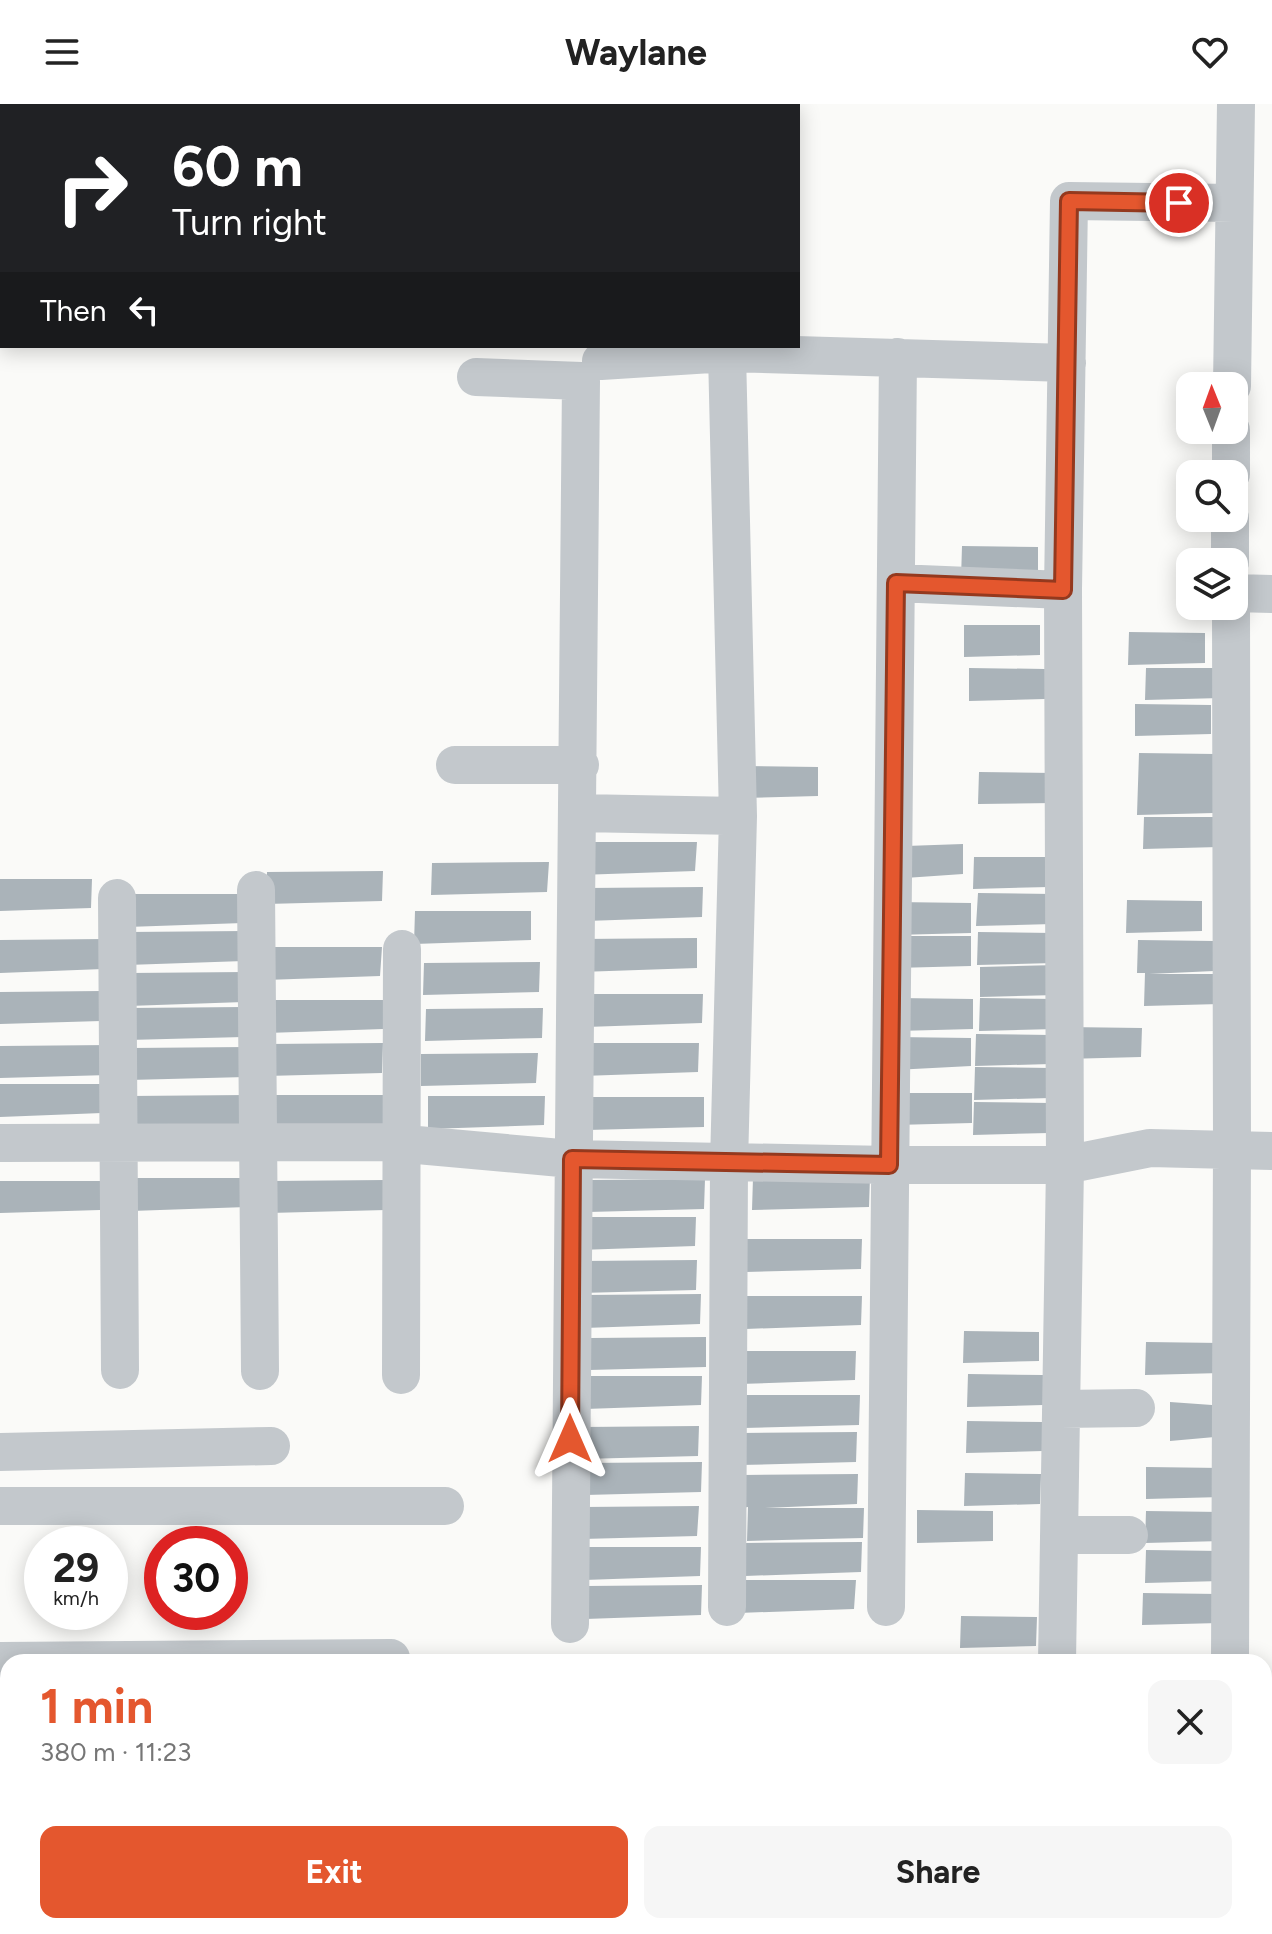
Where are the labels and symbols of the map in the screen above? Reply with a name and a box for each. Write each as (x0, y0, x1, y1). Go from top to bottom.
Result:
pin (1145, 169, 1213, 237)
north arrow (1176, 372, 1248, 444)
position arrow (528, 1397, 612, 1481)
speed limit sign: 30 (144, 1526, 248, 1630)

